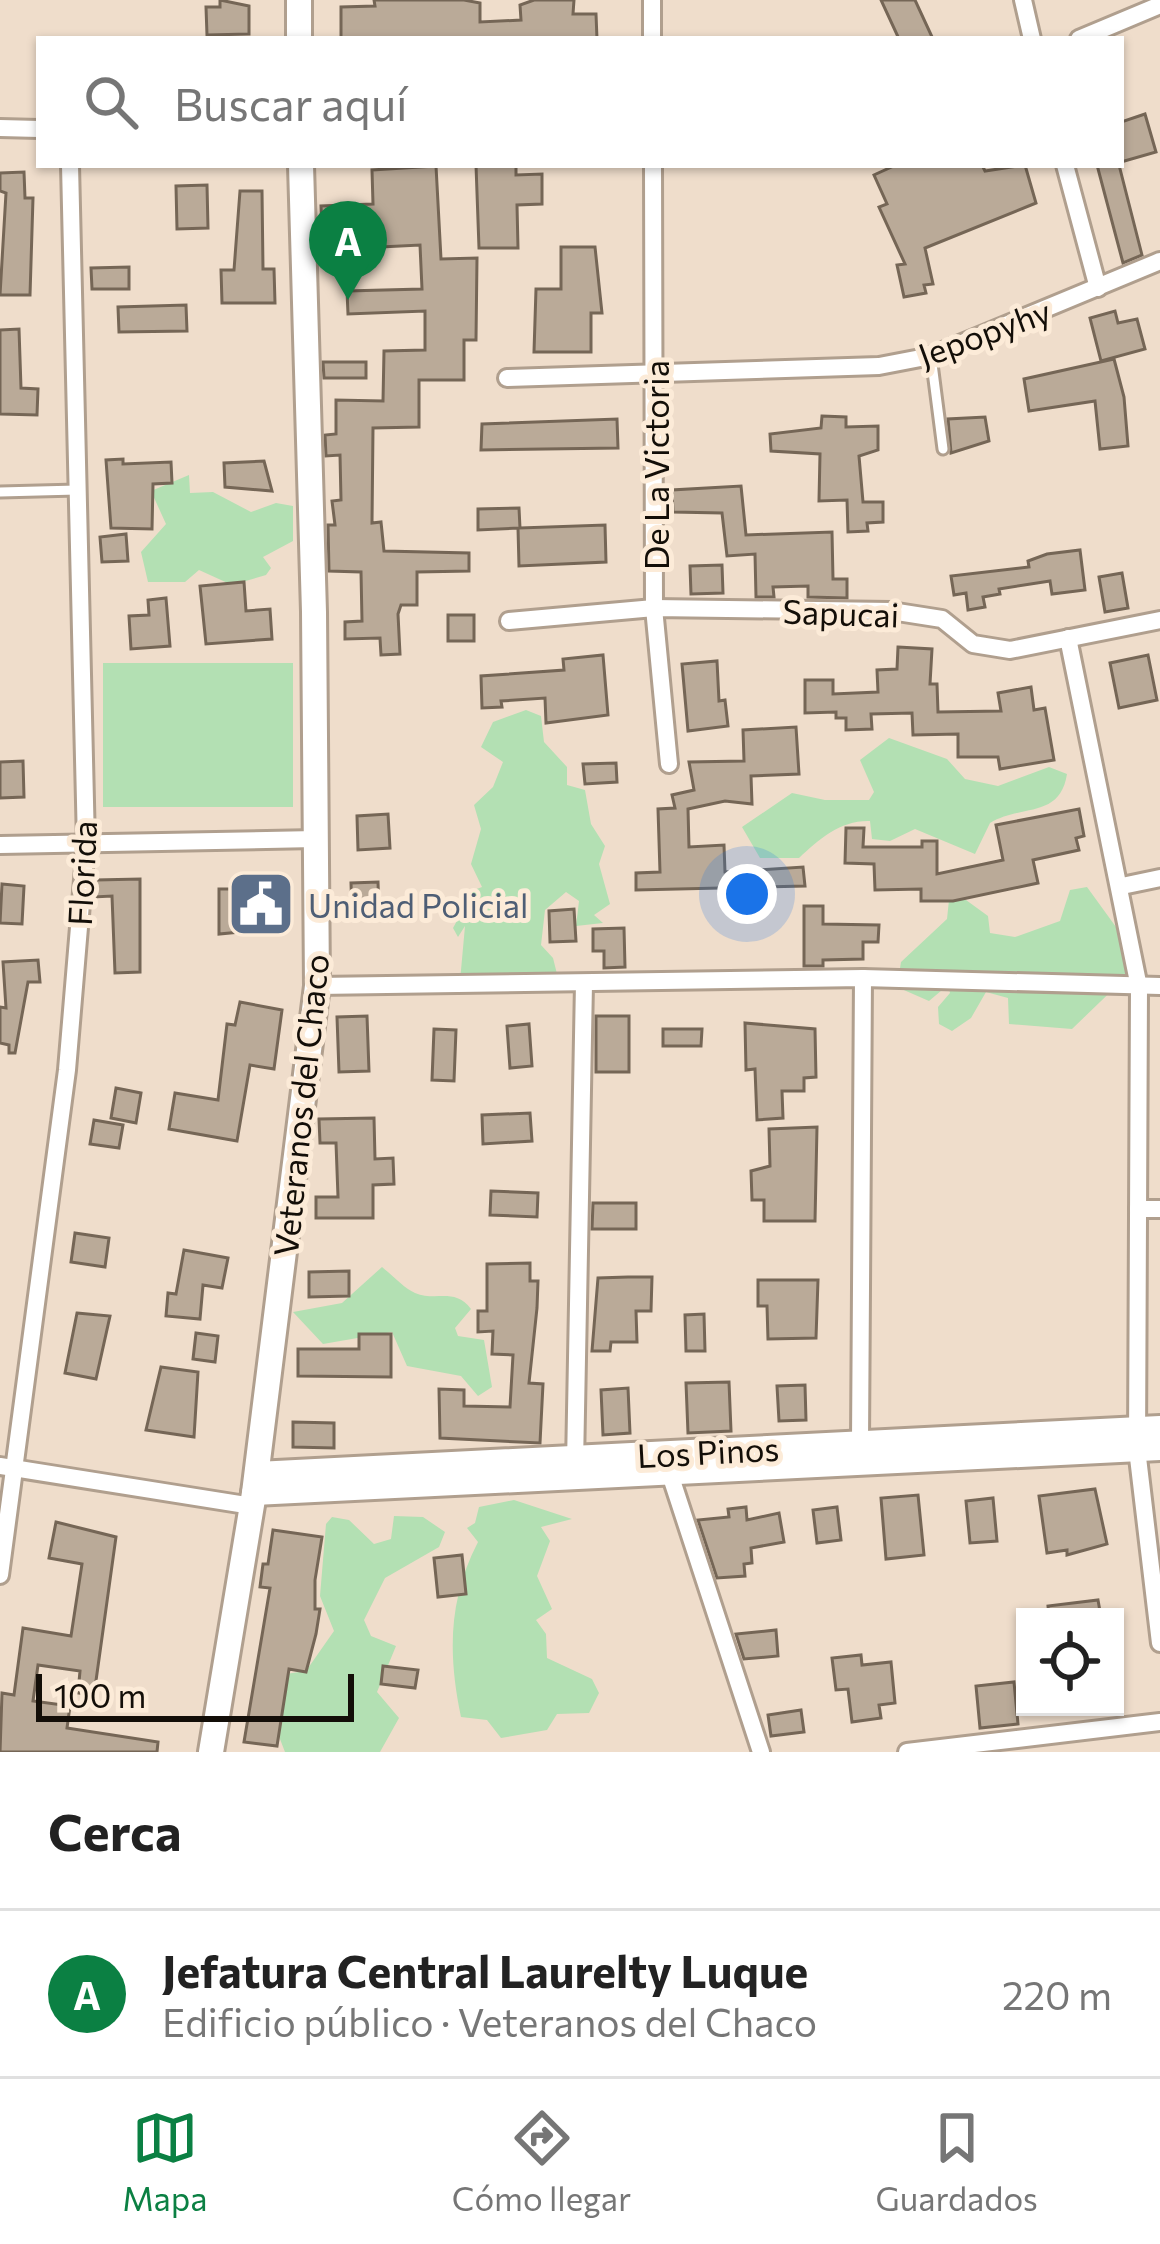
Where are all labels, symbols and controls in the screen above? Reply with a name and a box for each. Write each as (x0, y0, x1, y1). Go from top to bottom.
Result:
search box (36, 36, 1124, 168)
icon: search (78, 69, 144, 135)
text: Buscar aquí (174, 75, 408, 130)
pin: A (309, 201, 387, 300)
street label: Jepopyhy (912, 289, 1056, 375)
street label: De La Victoria (635, 360, 676, 570)
street label: Sapucai (782, 589, 900, 635)
street label: Florida (58, 819, 104, 927)
your location (717, 864, 777, 924)
public building icon: Unidad Policial (226, 869, 296, 939)
place label: Unidad Policial (308, 884, 528, 925)
street label: Veteranos del Chaco (264, 952, 336, 1258)
street label: Los Pinos (636, 1427, 780, 1475)
map controls (1016, 1608, 1124, 1716)
button: locate (1016, 1608, 1124, 1716)
scale bar (36, 1668, 354, 1721)
text: 100 m (54, 1674, 146, 1715)
text: Cerca (48, 1799, 182, 1862)
text: Jefatura Central Laurelty Luque (162, 1942, 808, 1997)
text: A (73, 1970, 101, 2018)
text: 220 m (1002, 1970, 1112, 2018)
text: Edificio público · Veteranos del Chaco (162, 1997, 817, 2045)
tab: Mapa (122, 2105, 207, 2218)
tab: Cómo llegar (452, 2105, 631, 2218)
tab: Guardados (876, 2105, 1038, 2218)

